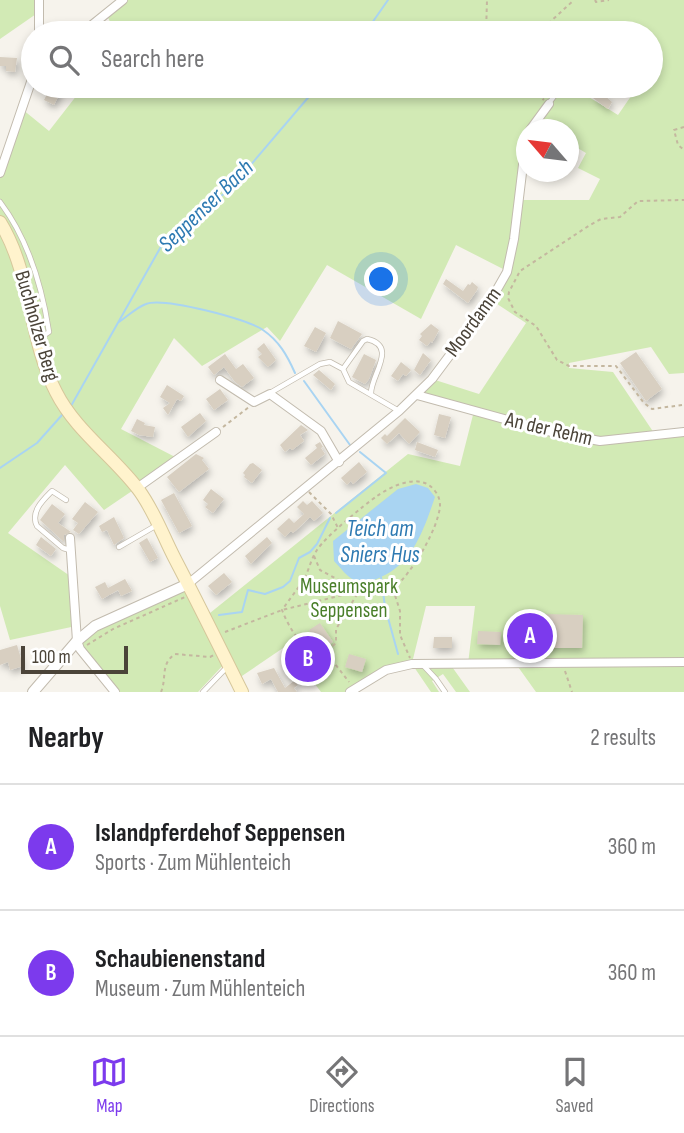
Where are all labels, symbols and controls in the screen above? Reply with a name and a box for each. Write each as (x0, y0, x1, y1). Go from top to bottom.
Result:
search box (21, 21, 663, 98)
icon: search (45, 41, 83, 79)
text: Search here (101, 44, 204, 75)
north arrow (516, 119, 579, 182)
water label: Seppenser Bach (153, 154, 259, 258)
your location (364, 262, 398, 296)
street label: Buchholzer Berg (9, 268, 65, 384)
street label: Moordamm (440, 283, 506, 361)
street label: An der Rehm (502, 407, 595, 451)
water label: Teich am Sniers Hus (340, 515, 420, 569)
park label: Museumspark Seppensen (300, 574, 398, 623)
pin: A (507, 610, 553, 662)
pin: B (285, 633, 331, 685)
scale bar (21, 643, 128, 675)
text: 100 m (32, 646, 71, 669)
text: Nearby (28, 720, 104, 756)
text: 2 results (590, 724, 656, 752)
text: Islandpferdehof Seppensen (95, 818, 345, 849)
text: A (46, 833, 56, 861)
text: 360 m (608, 833, 656, 861)
text: Sports · Zum Mühlenteich (95, 849, 291, 877)
text: Schaubienenstand (95, 944, 265, 975)
text: B (46, 959, 56, 987)
text: 360 m (608, 959, 656, 987)
text: Museum · Zum Mühlenteich (95, 975, 305, 1003)
tab: Map (90, 1053, 128, 1118)
tab: Directions (309, 1053, 375, 1118)
tab: Saved (555, 1053, 594, 1118)

